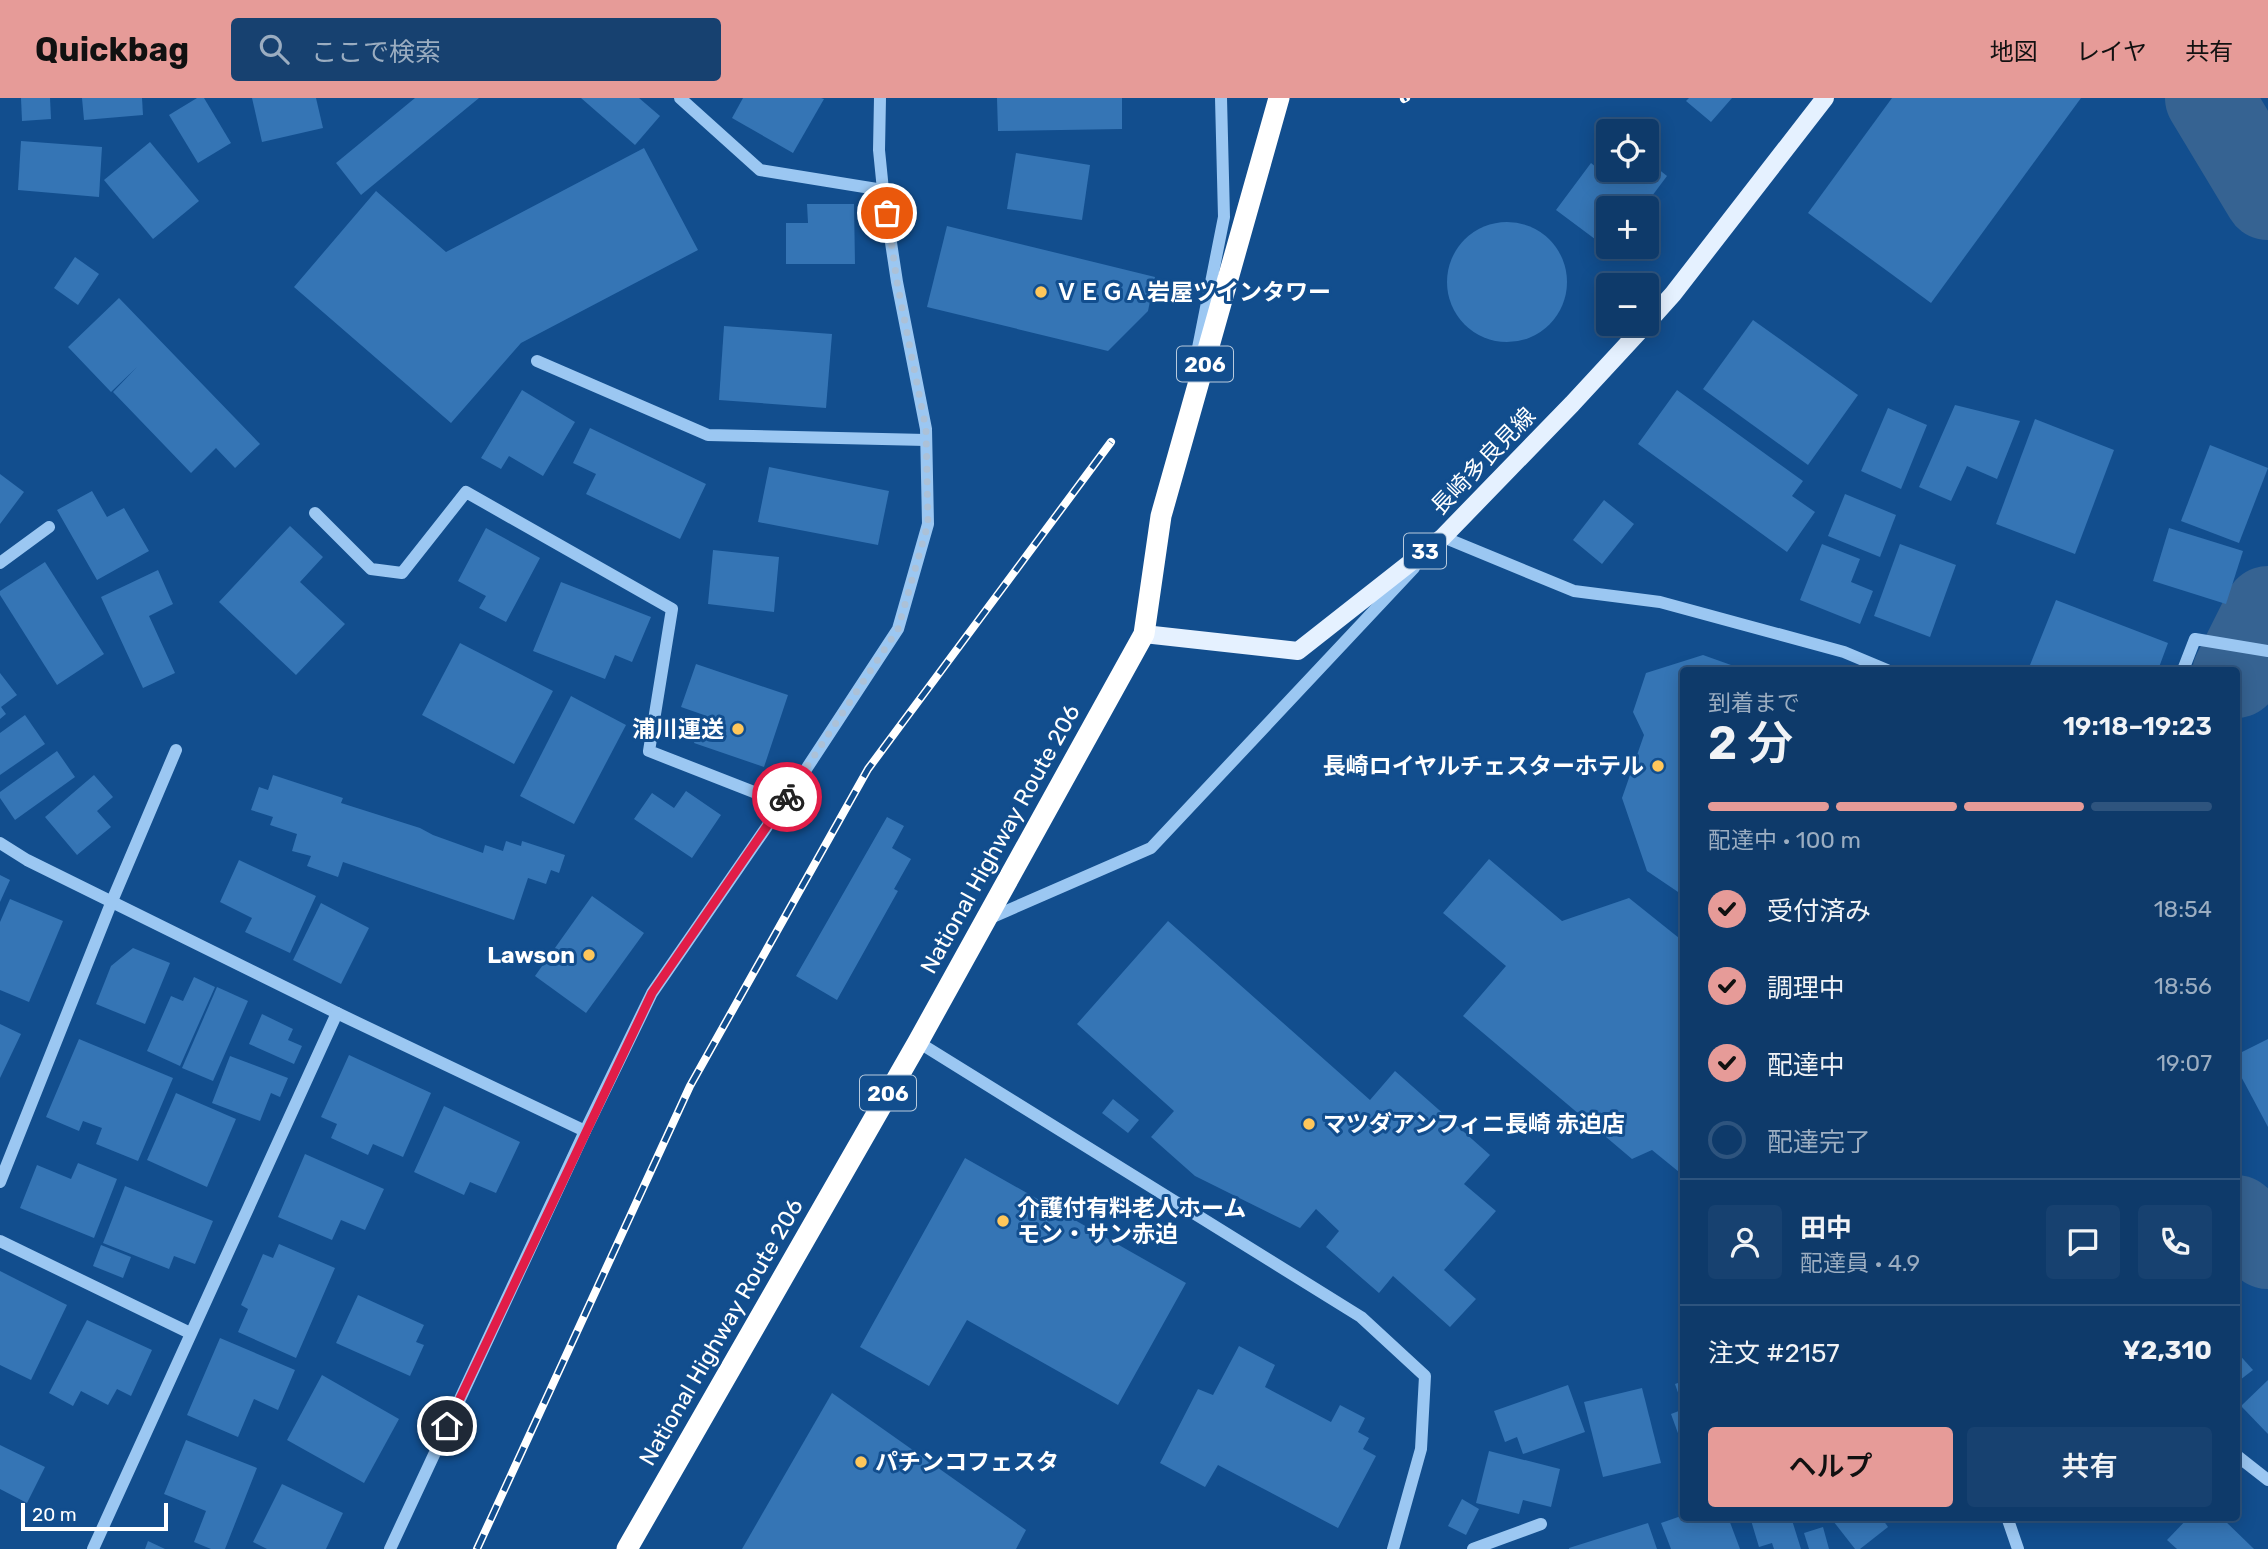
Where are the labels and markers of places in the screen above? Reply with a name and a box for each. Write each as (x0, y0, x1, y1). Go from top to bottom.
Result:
pin (857, 183, 917, 243)
place label: ＶＥＧＡ岩屋ツインタワー (1055, 278, 1331, 306)
marker: ＶＥＧＡ岩屋ツインタワー (1033, 284, 1049, 300)
place label: 浦川運送 (632, 715, 724, 743)
marker: 浦川運送 (730, 721, 746, 737)
place label: 長崎ロイヤルチェスターホテル (1323, 752, 1644, 780)
marker: 長崎ロイヤルチェスターホテル (1650, 758, 1666, 774)
place label: Lawson (487, 941, 575, 969)
marker: Lawson (581, 947, 597, 963)
place label: マツダアンフィニ長崎 赤迫店 (1323, 1110, 1625, 1138)
marker: マツダアンフィニ長崎 赤迫店 (1301, 1116, 1317, 1132)
place label: 介護付有料老人ホーム モン・サン赤迫 (1017, 1194, 1246, 1248)
marker: 介護付有料老人ホーム モン・サン赤迫 (995, 1213, 1011, 1229)
pin (417, 1396, 477, 1456)
place label: パチンコフェスタ (875, 1448, 1059, 1476)
marker: パチンコフェスタ (853, 1454, 869, 1470)

